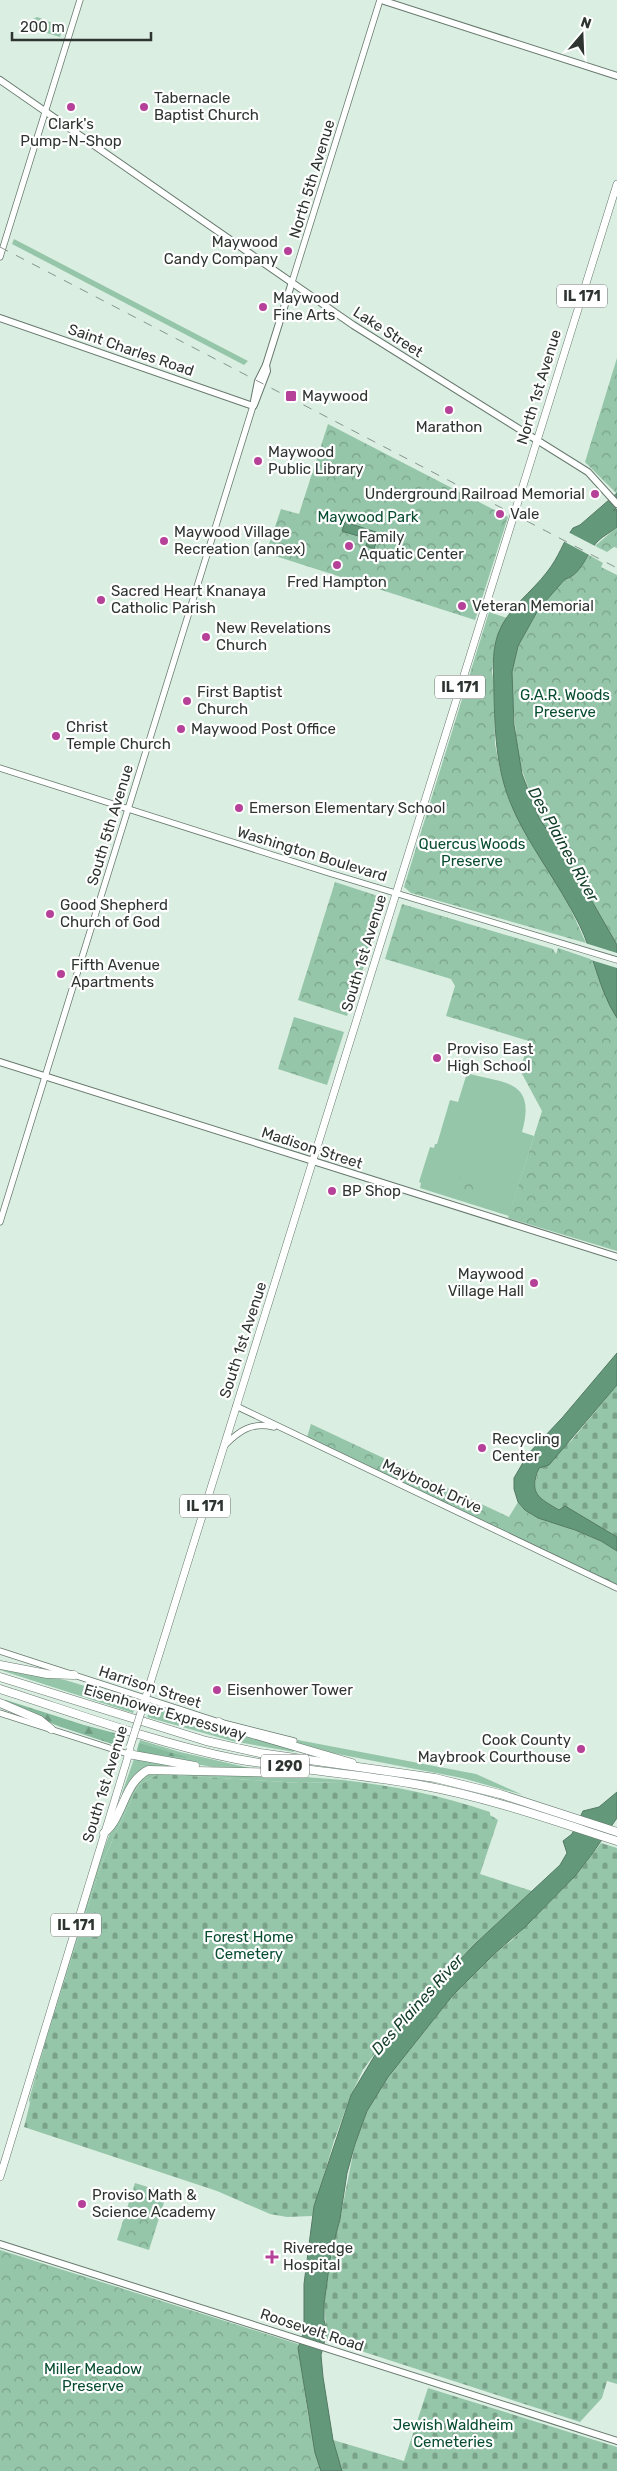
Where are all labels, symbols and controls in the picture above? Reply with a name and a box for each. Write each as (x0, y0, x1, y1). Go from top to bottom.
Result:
scale bar (12, 10, 151, 42)
north arrow (557, 10, 607, 60)
text: N (579, 14, 594, 33)
text: 200 m (20, 18, 65, 36)
place label: Tabernacle Baptist Church (154, 89, 259, 124)
marker: Clark's Pump-N-Shop (65, 101, 77, 113)
marker: Tabernacle Baptist Church (138, 101, 150, 113)
place label: Clark's Pump-N-Shop (20, 115, 122, 150)
street label: North 5th Avenue (285, 117, 339, 241)
place label: Maywood Candy Company (164, 233, 278, 268)
marker: Maywood Candy Company (282, 245, 294, 257)
road number: IL 171 (557, 284, 607, 308)
place label: Maywood Fine Arts (273, 289, 339, 324)
marker: Maywood Fine Arts (257, 301, 269, 313)
street label: Lake Street (350, 303, 426, 361)
street label: Saint Charles Road (66, 320, 196, 380)
street label: North 1st Avenue (513, 327, 565, 447)
place label: Maywood (302, 387, 368, 405)
marker: Maywood (284, 389, 298, 403)
marker: Marathon (443, 404, 455, 416)
place label: Marathon (416, 418, 482, 436)
place label: Maywood Public Library (268, 443, 364, 478)
marker: Maywood Public Library (252, 455, 264, 467)
place label: Underground Railroad Memorial (365, 485, 585, 503)
marker: Underground Railroad Memorial (589, 488, 601, 500)
place label: Vale (510, 505, 539, 523)
park label: Maywood Park (317, 508, 419, 526)
marker: Vale (494, 508, 506, 520)
place label: Maywood Village Recreation (annex) (174, 523, 305, 558)
place label: Family Aquatic Center (359, 528, 464, 563)
marker: Maywood Village Recreation (annex) (158, 535, 170, 547)
marker: Family Aquatic Center (343, 540, 355, 552)
marker: Fred Hampton (331, 559, 343, 571)
place label: Fred Hampton (287, 573, 387, 591)
place label: Sacred Heart Knanaya Catholic Parish (111, 582, 266, 617)
marker: Sacred Heart Knanaya Catholic Parish (95, 594, 107, 606)
place label: Veteran Memorial (472, 597, 594, 615)
marker: Veteran Memorial (456, 600, 468, 612)
place label: New Revelations Church (216, 619, 331, 654)
marker: New Revelations Church (200, 631, 212, 643)
road number: IL 171 (435, 676, 485, 699)
place label: First Baptist Church (197, 683, 283, 718)
park label: G.A.R. Woods Preserve (520, 686, 610, 721)
marker: First Baptist Church (181, 695, 193, 707)
place label: Christ Temple Church (66, 718, 171, 753)
place label: Maywood Post Office (191, 720, 336, 738)
marker: Maywood Post Office (175, 723, 187, 735)
marker: Christ Temple Church (50, 730, 62, 742)
street label: South 5th Avenue (83, 762, 137, 888)
water label: Des Plaines River (524, 784, 603, 906)
place label: Emerson Elementary School (249, 799, 445, 817)
marker: Emerson Elementary School (233, 802, 245, 814)
street label: Washington Boulevard (235, 823, 389, 885)
park label: Quercus Woods Preserve (418, 835, 526, 870)
street label: South 1st Avenue (338, 892, 390, 1014)
place label: Good Shepherd Church of God (60, 896, 168, 931)
marker: Good Shepherd Church of God (44, 908, 56, 920)
place label: Fifth Avenue Apartments (71, 956, 160, 991)
marker: Fifth Avenue Apartments (55, 968, 67, 980)
place label: Proviso East High School (447, 1040, 533, 1075)
marker: Proviso East High School (431, 1052, 443, 1064)
street label: Madison Street (259, 1123, 365, 1173)
place label: BP Shop (342, 1182, 401, 1200)
marker: BP Shop (326, 1185, 338, 1197)
place label: Maywood Village Hall (448, 1265, 524, 1300)
marker: Maywood Village Hall (528, 1277, 540, 1289)
street label: South 1st Avenue (216, 1279, 270, 1401)
place label: Recycling Center (492, 1430, 560, 1465)
marker: Recycling Center (476, 1442, 488, 1454)
street label: Maybrook Drive (380, 1455, 484, 1517)
road number: IL 171 (180, 1494, 230, 1518)
street label: Harrison Street (97, 1662, 204, 1712)
street label: Eisenhower Expressway (82, 1680, 248, 1744)
place label: Eisenhower Tower (227, 1681, 353, 1699)
marker: Eisenhower Tower (211, 1684, 223, 1696)
street label: South 1st Avenue (79, 1723, 131, 1845)
place label: Cook County Maybrook Courthouse (418, 1731, 571, 1766)
marker: Cook County Maybrook Courthouse (575, 1743, 587, 1755)
road number: I 290 (261, 1754, 309, 1778)
road number: IL 171 (51, 1914, 101, 1936)
park label: Forest Home Cemetery (204, 1928, 294, 1963)
water label: Des Plaines River (367, 1950, 468, 2058)
place label: Proviso Math & Science Academy (92, 2186, 216, 2221)
marker: Proviso Math & Science Academy (76, 2198, 88, 2210)
place label: Riveredge Hospital (283, 2239, 353, 2274)
marker: Riveredge Hospital (265, 2250, 279, 2264)
street label: Roosevelt Road (258, 2305, 366, 2355)
park label: Miller Meadow Preserve (44, 2360, 142, 2395)
park label: Jewish Waldheim Cemeteries (393, 2416, 513, 2451)

